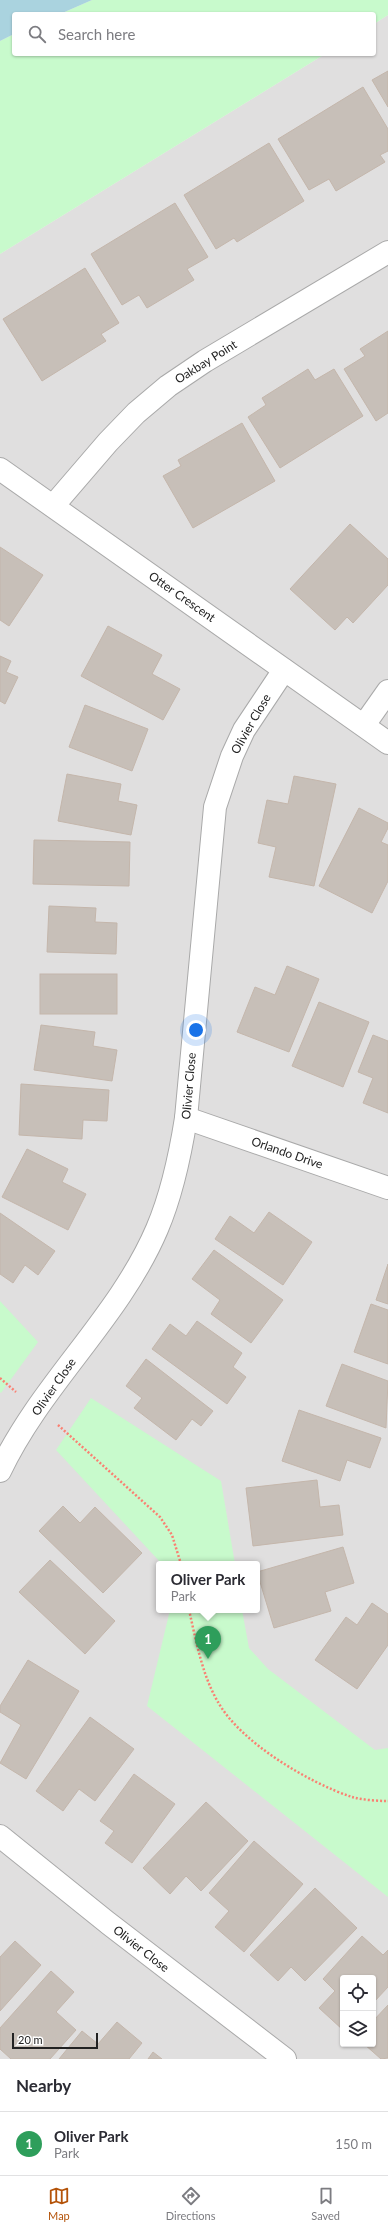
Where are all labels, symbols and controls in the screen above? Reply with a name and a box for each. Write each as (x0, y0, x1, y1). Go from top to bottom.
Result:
search box (12, 12, 376, 56)
icon: search (26, 23, 48, 45)
text: Search here (58, 25, 135, 43)
street label: Oakbay Point (172, 336, 240, 387)
street label: Otter Crescent (146, 568, 219, 625)
street label: Olivier Close (227, 691, 274, 757)
your location (186, 1020, 206, 1040)
street label: Olivier Close (178, 1052, 199, 1120)
street label: Orlando Drive (249, 1133, 325, 1172)
street label: Olivier Close (28, 1355, 79, 1418)
popup (156, 1561, 260, 1613)
text: Oliver Park (171, 1570, 245, 1588)
text: Park (171, 1588, 196, 1604)
pin: 1 (195, 1626, 221, 1659)
street label: Olivier Close (110, 1922, 172, 1975)
map controls (340, 1975, 376, 2047)
button: locate (340, 1975, 376, 2011)
button: layers (340, 2011, 376, 2047)
scale bar (12, 2031, 98, 2050)
text: 20 m (18, 2033, 43, 2046)
text: Nearby (16, 2075, 71, 2096)
text: Oliver Park (54, 2127, 128, 2145)
text: 1 (25, 2136, 33, 2152)
text: 150 m (335, 2136, 372, 2152)
text: Park (54, 2145, 79, 2161)
tab: Map (48, 2185, 70, 2222)
tab: Directions (166, 2185, 215, 2222)
tab: Saved (311, 2185, 340, 2222)

